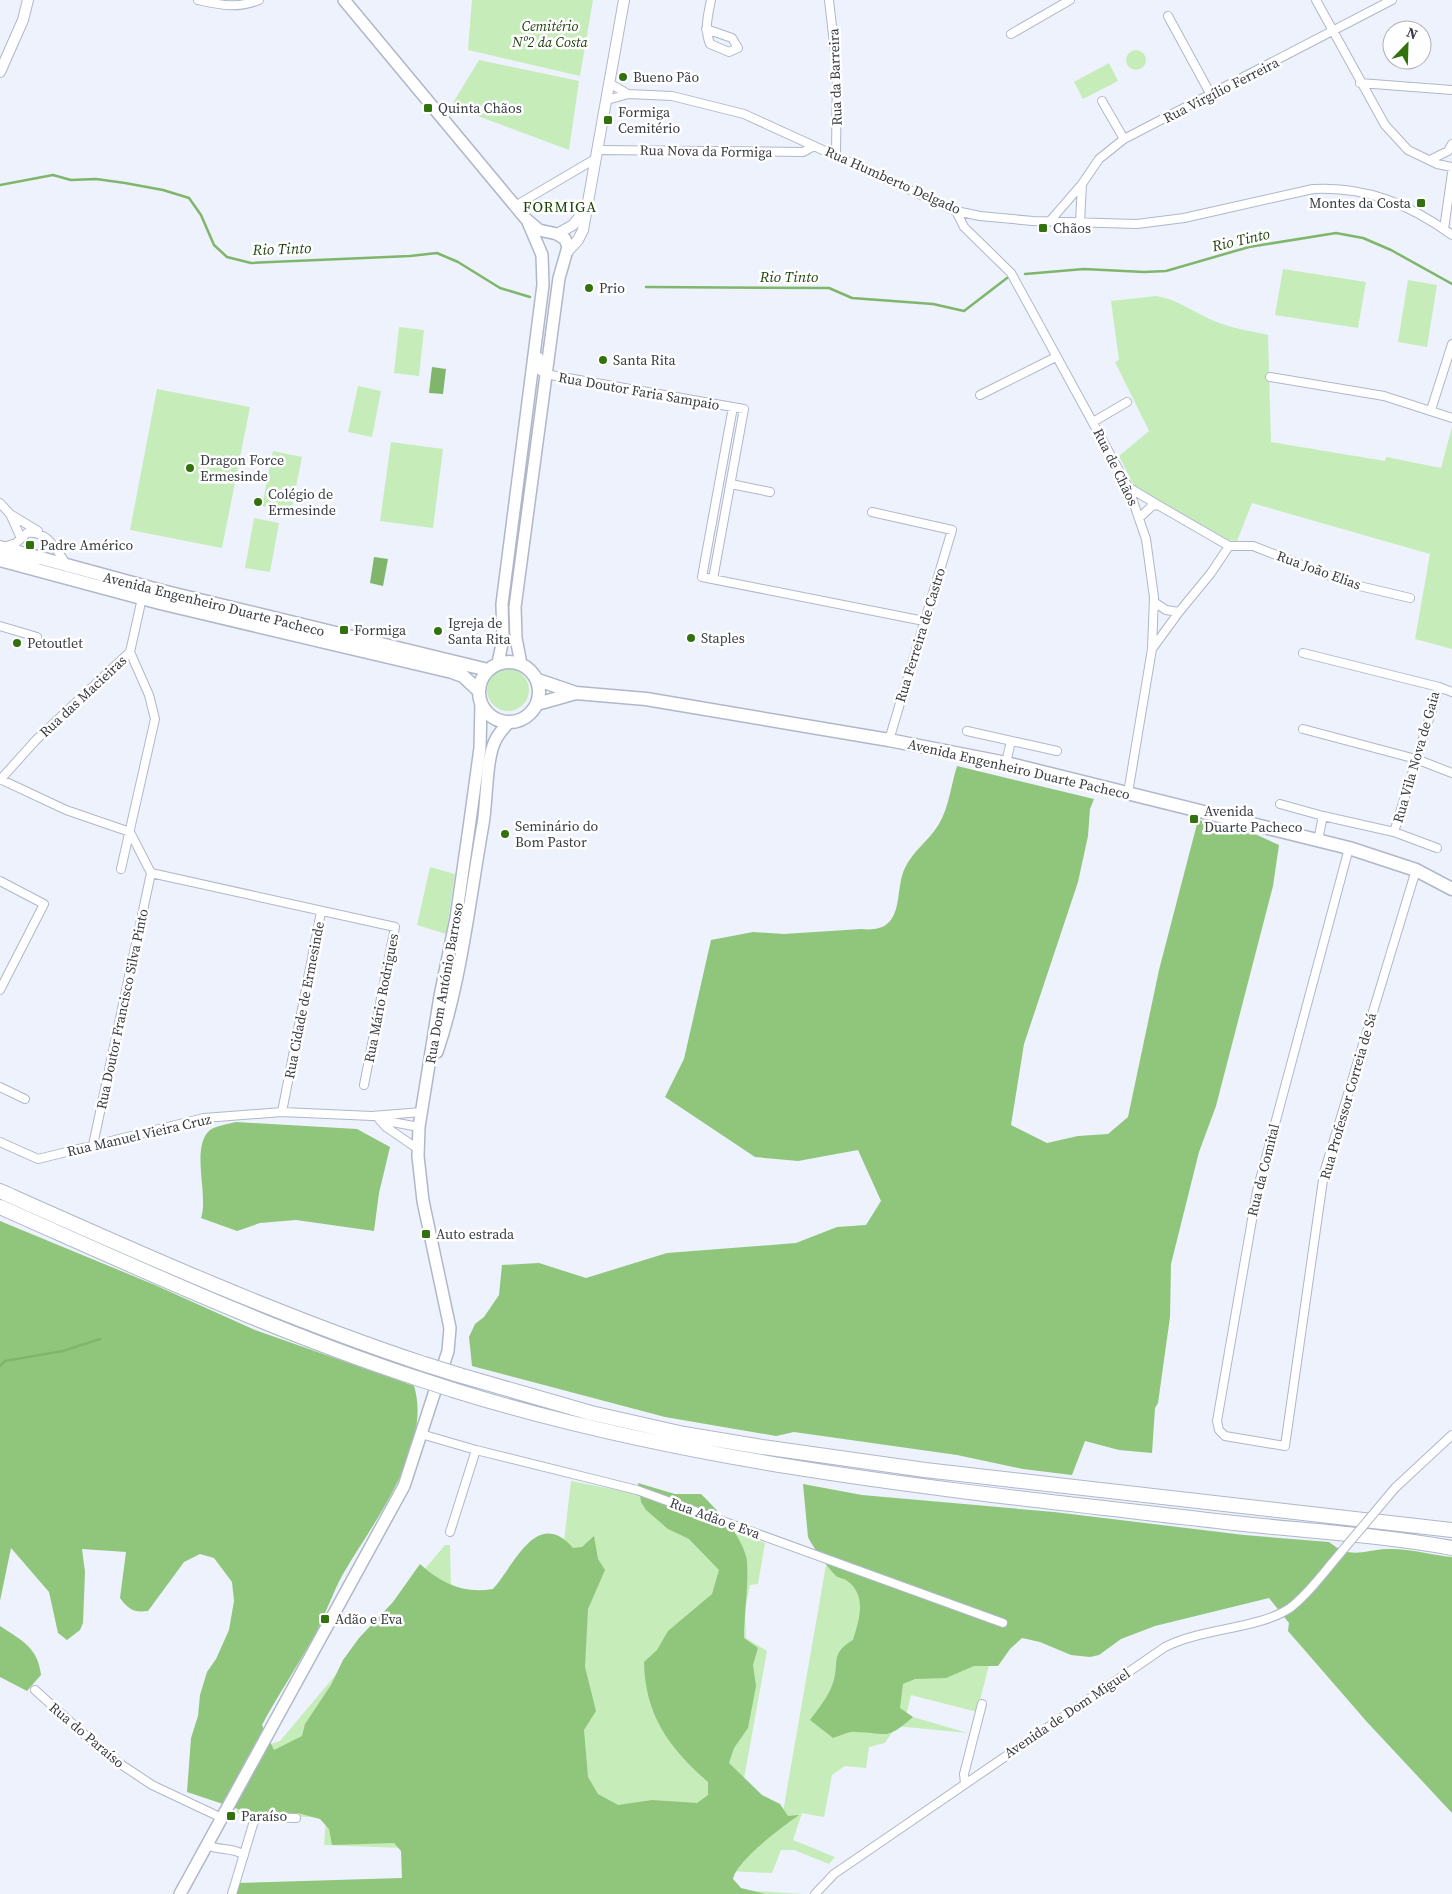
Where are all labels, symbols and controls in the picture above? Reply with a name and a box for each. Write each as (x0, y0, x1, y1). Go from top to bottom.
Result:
park label: Cemitério Nº2 da Costa (511, 16, 588, 52)
north arrow (1382, 20, 1432, 70)
text: N (1403, 22, 1421, 44)
street label: Rua da Barreira (823, 27, 847, 126)
street label: Rua Virgílio Ferreira (1160, 52, 1283, 128)
place label: Bueno Pão (633, 67, 699, 87)
marker: Bueno Pão (617, 71, 629, 83)
place label: Quinta Chãos (438, 98, 522, 118)
marker: Quinta Chãos (422, 102, 434, 114)
place label: Formiga Cemitério (618, 102, 681, 138)
marker: Formiga Cemitério (602, 114, 614, 126)
street label: Rua Nova da Formiga (639, 140, 773, 162)
street label: Rua Humberto Delgado (822, 141, 964, 219)
place label: Montes da Costa (1309, 193, 1412, 213)
district label: FORMIGA (523, 196, 597, 217)
marker: Montes da Costa (1415, 197, 1427, 209)
place label: Chãos (1053, 218, 1091, 238)
marker: Chãos (1037, 222, 1049, 234)
water label: Rio Tinto (1209, 223, 1272, 257)
water label: Rio Tinto (251, 237, 312, 260)
water label: Rio Tinto (759, 266, 818, 287)
place label: Prio (599, 278, 625, 298)
marker: Prio (583, 282, 595, 294)
place label: Santa Rita (613, 350, 676, 370)
marker: Santa Rita (597, 354, 609, 366)
street label: Rua Doutor Faria Sampaio (557, 367, 722, 415)
street label: Rua de Chãos (1089, 425, 1143, 509)
place label: Dragon Force Ermesinde (200, 450, 284, 486)
marker: Dragon Force Ermesinde (184, 462, 196, 474)
place label: Colégio de Ermesinde (268, 484, 336, 520)
marker: Colégio de Ermesinde (252, 496, 264, 508)
place label: Padre Américo (40, 535, 133, 555)
marker: Padre Américo (24, 539, 36, 551)
street label: Rua João Elias (1274, 546, 1364, 594)
street label: Rua Ferreira de Castro (890, 565, 950, 705)
street label: Avenida Engenheiro Duarte Pacheco (101, 567, 327, 641)
place label: Igreja de Santa Rita (448, 613, 511, 649)
place label: Formiga (354, 620, 407, 640)
marker: Formiga (338, 624, 350, 636)
marker: Igreja de Santa Rita (432, 625, 444, 637)
place label: Staples (701, 628, 745, 648)
marker: Staples (685, 632, 697, 644)
place label: Petoutlet (27, 633, 83, 653)
marker: Petoutlet (11, 637, 23, 649)
street label: Rua das Macieiras (35, 650, 131, 742)
street label: Rua Vila Nova de Gaia (1388, 688, 1445, 825)
street label: Avenida Engenheiro Duarte Pacheco (906, 734, 1133, 804)
place label: Avenida Duarte Pacheco (1204, 801, 1303, 837)
marker: Avenida Duarte Pacheco (1188, 813, 1200, 825)
place label: Seminário do Bom Pastor (515, 816, 599, 852)
marker: Seminário do Bom Pastor (499, 828, 511, 840)
street label: Rua Dom António Barroso (420, 900, 468, 1065)
street label: Rua Doutor Francisco Silva Pinto (91, 907, 153, 1111)
street label: Rua Cidade de Ermesinde (279, 920, 329, 1080)
street label: Rua Mário Rodrigues (359, 932, 403, 1064)
street label: Rua Professor Correia de Sá (1315, 1009, 1382, 1182)
street label: Rua Manuel Vieira Cruz (65, 1109, 214, 1161)
street label: Rua da Comital (1242, 1122, 1284, 1218)
place label: Auto estrada (436, 1224, 515, 1244)
marker: Auto estrada (420, 1228, 432, 1240)
street label: Rua Adão e Eva (667, 1492, 764, 1544)
place label: Adão e Eva (335, 1609, 403, 1629)
marker: Adão e Eva (319, 1613, 331, 1625)
street label: Avenida de Dom Miguel (1000, 1663, 1134, 1763)
street label: Rua do Paraíso (45, 1698, 129, 1773)
place label: Paraíso (241, 1806, 287, 1826)
marker: Paraíso (225, 1810, 237, 1822)

